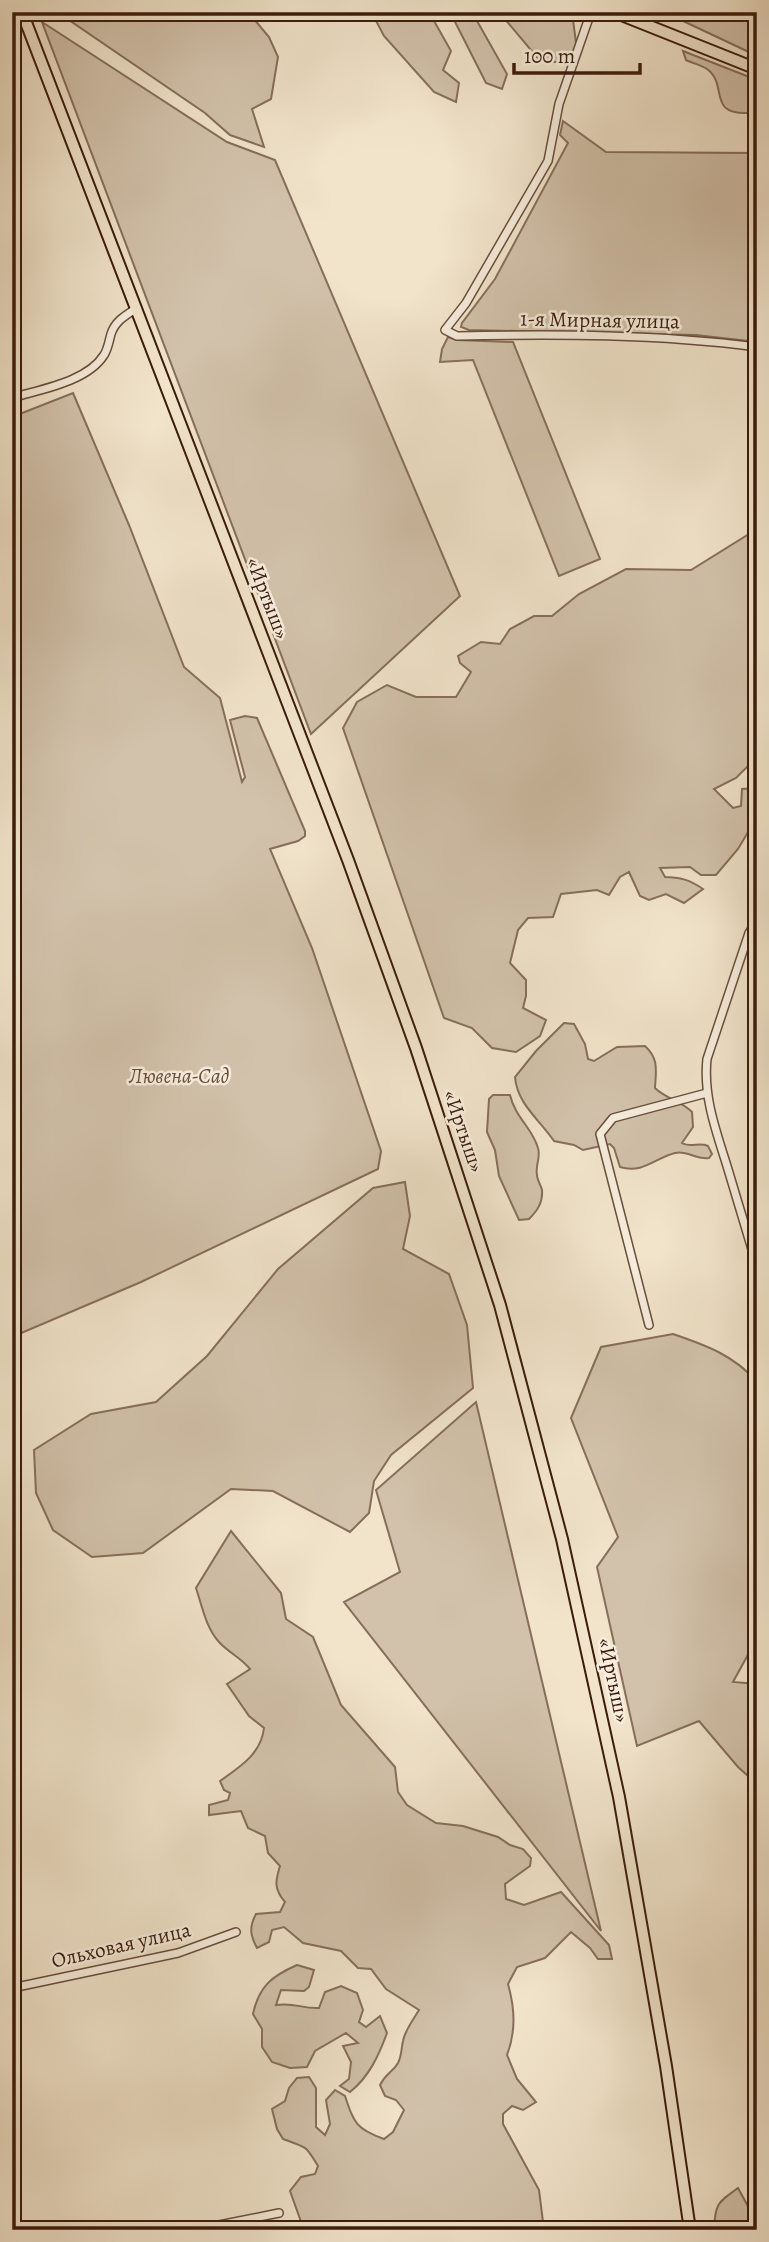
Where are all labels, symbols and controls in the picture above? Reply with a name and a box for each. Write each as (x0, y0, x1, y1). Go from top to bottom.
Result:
scale bar (514, 32, 640, 76)
text: 100 m (524, 42, 575, 70)
street label: 1-я Мирная улица (520, 305, 680, 335)
street label: «Иртыш» (240, 553, 296, 643)
park label: Лювена-Сад (128, 1062, 229, 1090)
street label: «Иртыш» (437, 1086, 491, 1176)
street label: «Иртыш» (591, 1635, 637, 1725)
street label: Ольховая улица (49, 1915, 194, 1975)

